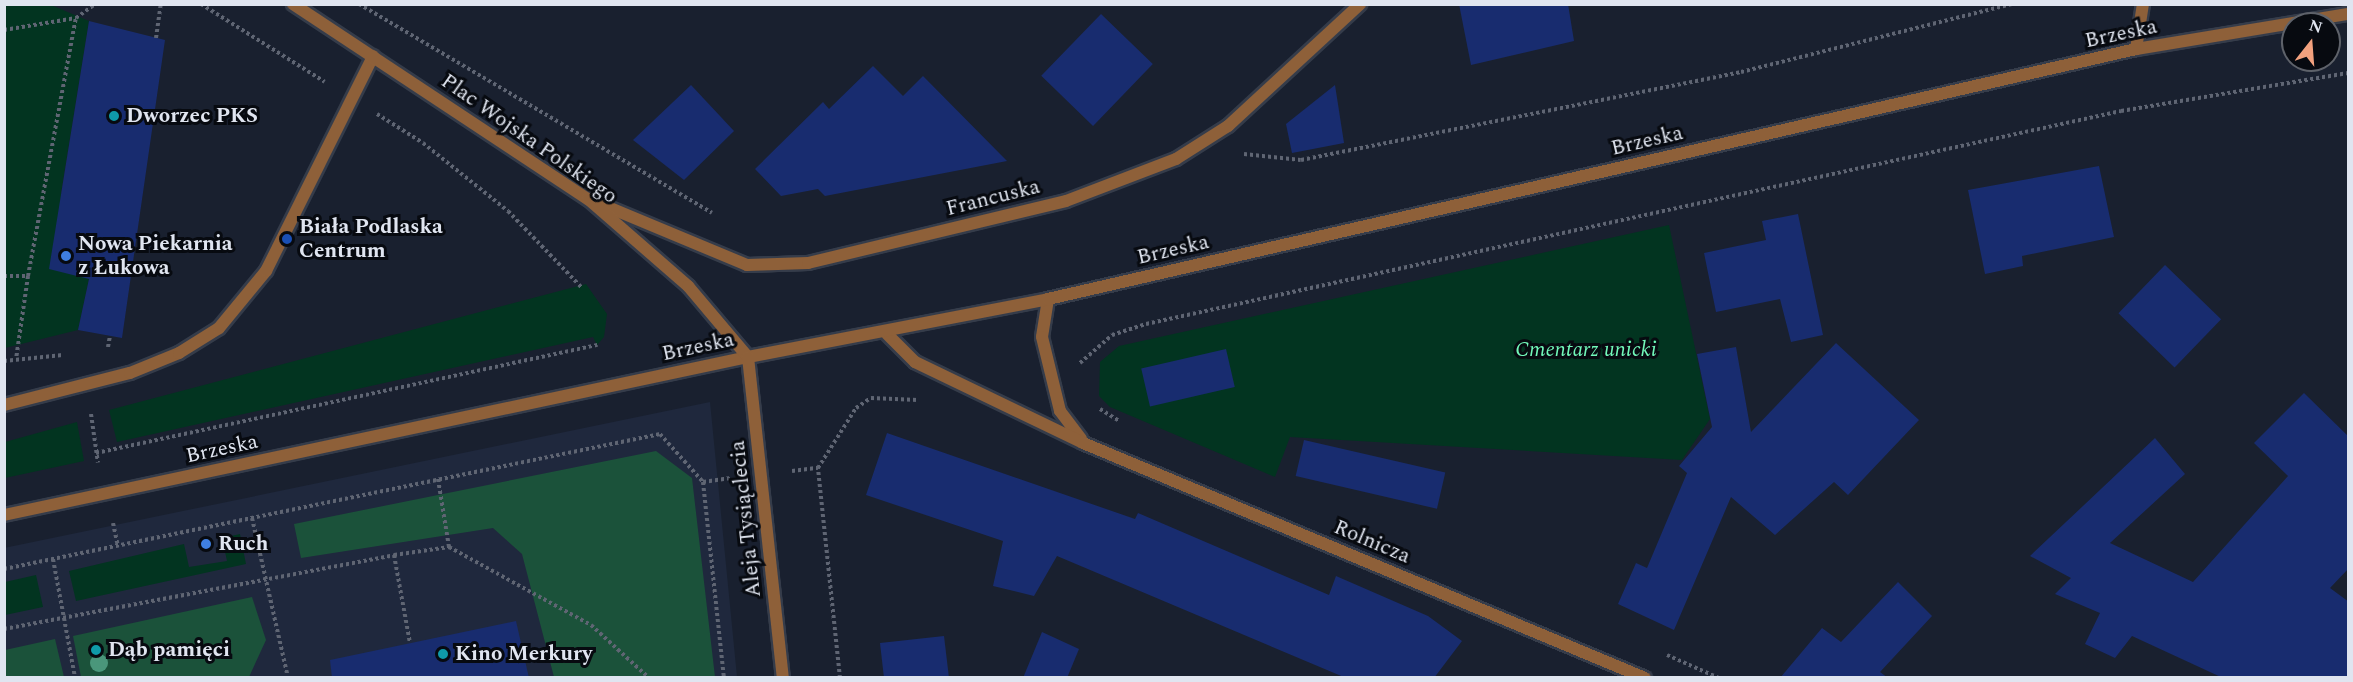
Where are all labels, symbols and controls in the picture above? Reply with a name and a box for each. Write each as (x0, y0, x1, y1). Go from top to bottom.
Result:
north arrow (2281, 12, 2341, 72)
text: N (2306, 13, 2325, 40)
street label: Brzeska (2083, 14, 2159, 54)
street label: Plac Wojska Polskiego (436, 69, 622, 209)
place label: Dworzec PKS (126, 103, 258, 129)
marker: Dworzec PKS (107, 109, 121, 123)
street label: Brzeska (1609, 121, 1685, 161)
street label: Francuska (943, 174, 1043, 222)
place label: Biała Podlaska Centrum (299, 214, 443, 264)
street label: Brzeska (1135, 230, 1211, 270)
place label: Nowa Piekarnia z Łukowa (78, 231, 233, 281)
marker: Biała Podlaska Centrum (280, 232, 294, 246)
marker: Nowa Piekarnia z Łukowa (59, 249, 73, 263)
street label: Brzeska (660, 327, 736, 367)
park label: Cmentarz unicki (1515, 337, 1657, 363)
street label: Brzeska (184, 429, 260, 469)
street label: Aleja Tysiąclecia (725, 439, 767, 599)
street label: Rolnicza (1330, 515, 1414, 569)
place label: Ruch (218, 531, 269, 557)
marker: Ruch (199, 537, 213, 551)
place label: Dąb pamięci (108, 637, 230, 663)
place label: Kino Merkury (455, 641, 592, 667)
marker: Dąb pamięci (89, 643, 103, 657)
marker: Kino Merkury (436, 647, 450, 661)

